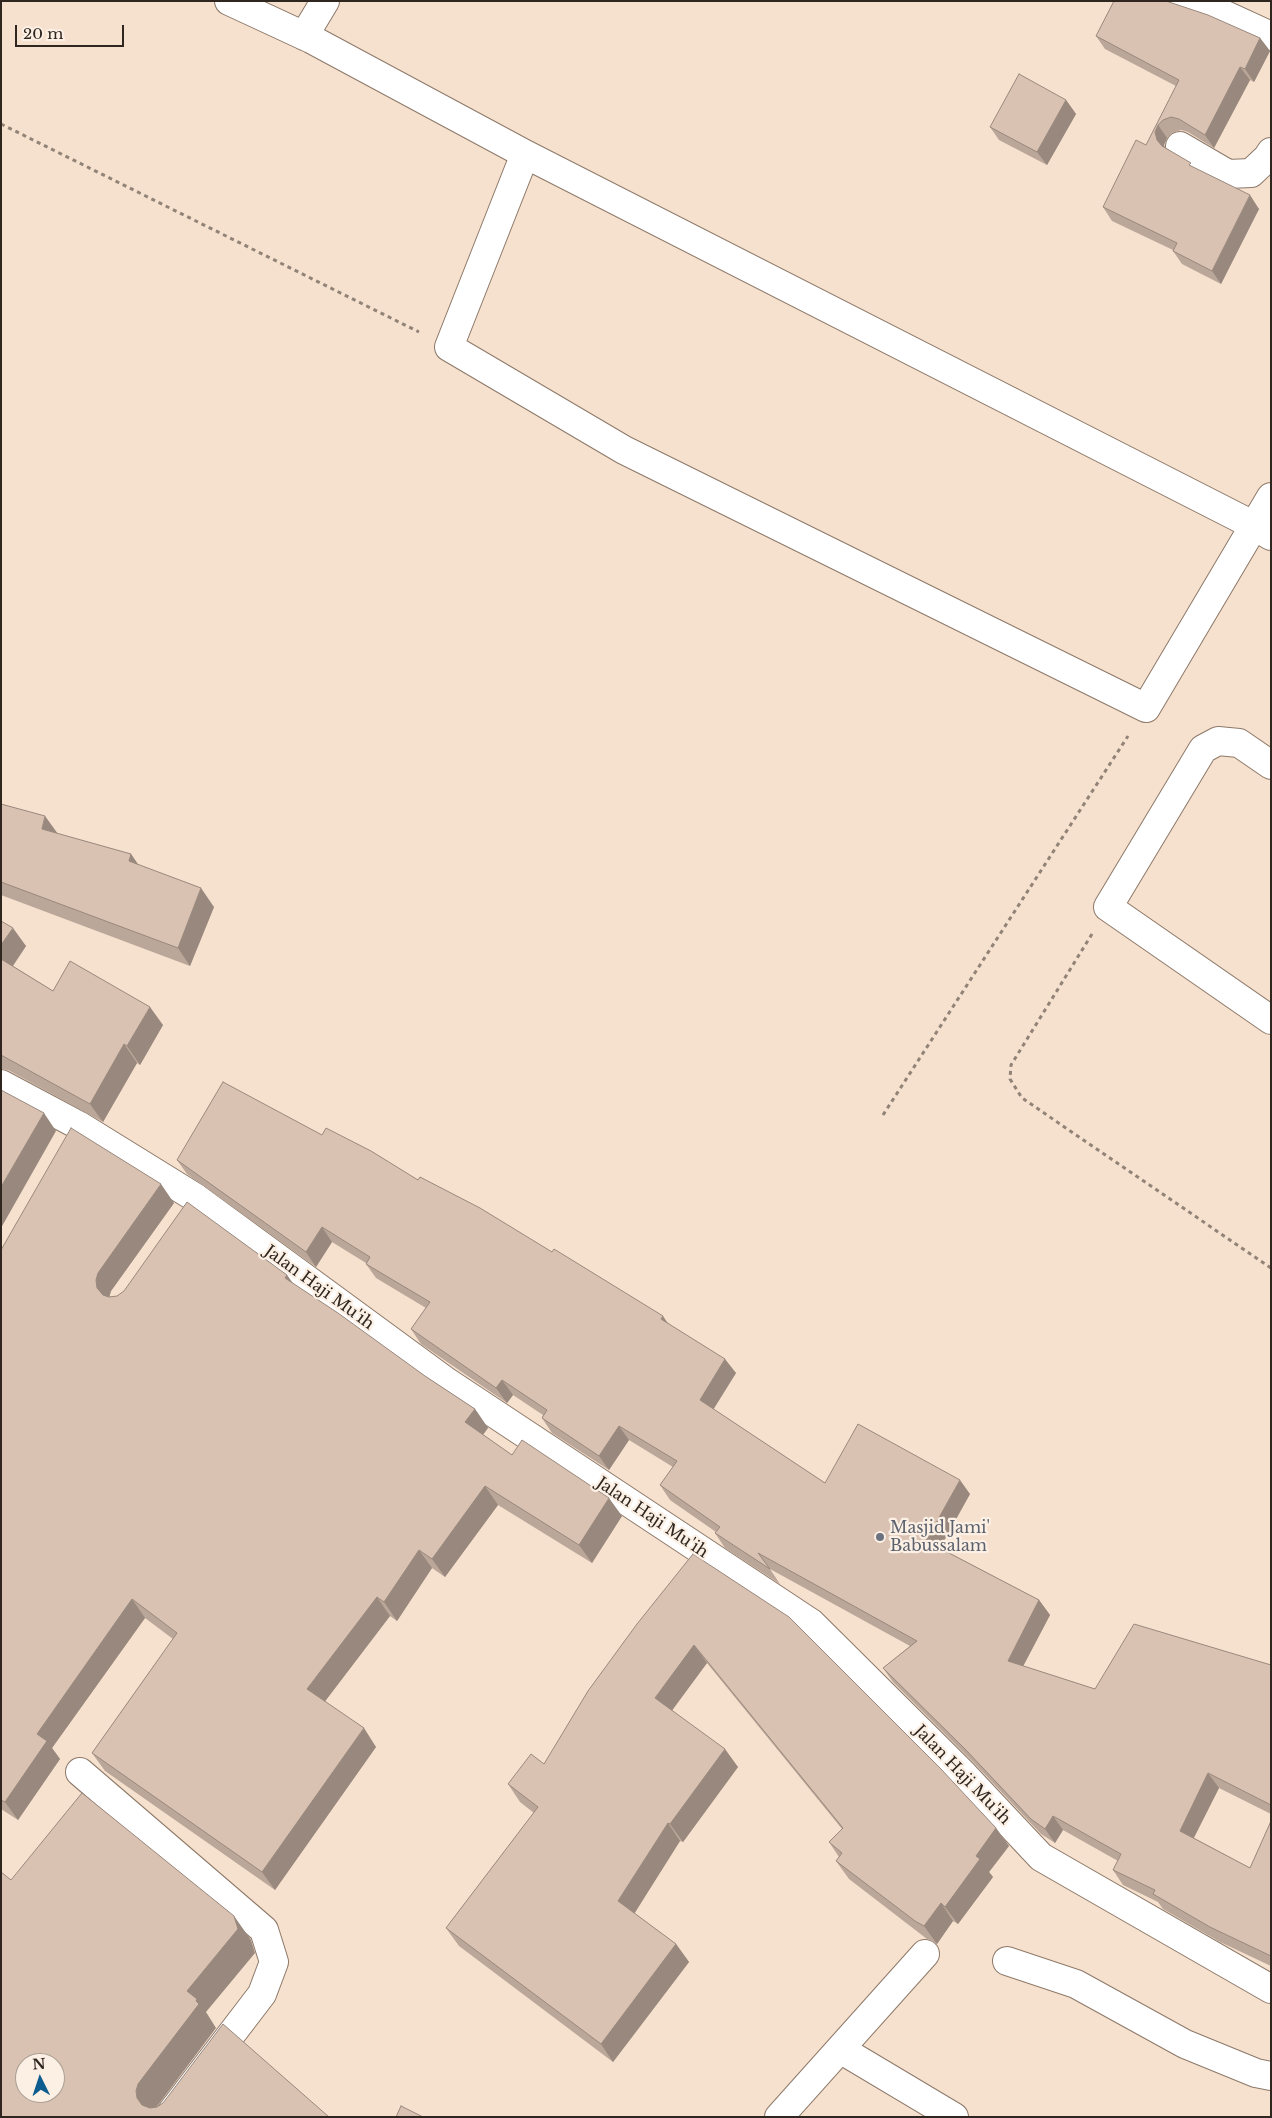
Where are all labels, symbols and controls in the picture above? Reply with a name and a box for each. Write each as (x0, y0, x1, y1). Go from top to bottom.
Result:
scale bar (18, 15, 126, 47)
text: 20 m (23, 24, 63, 43)
street label: Jalan Haji Mu'ih (261, 1242, 377, 1334)
street label: Jalan Haji Mu'ih (593, 1474, 711, 1562)
place label: Masjid Jami' Babussalam (890, 1518, 990, 1556)
marker: Masjid Jami' Babussalam (874, 1531, 886, 1543)
street label: Jalan Haji Mu'ih (910, 1721, 1014, 1829)
north arrow (15, 2053, 65, 2103)
text: N (32, 2055, 46, 2073)

